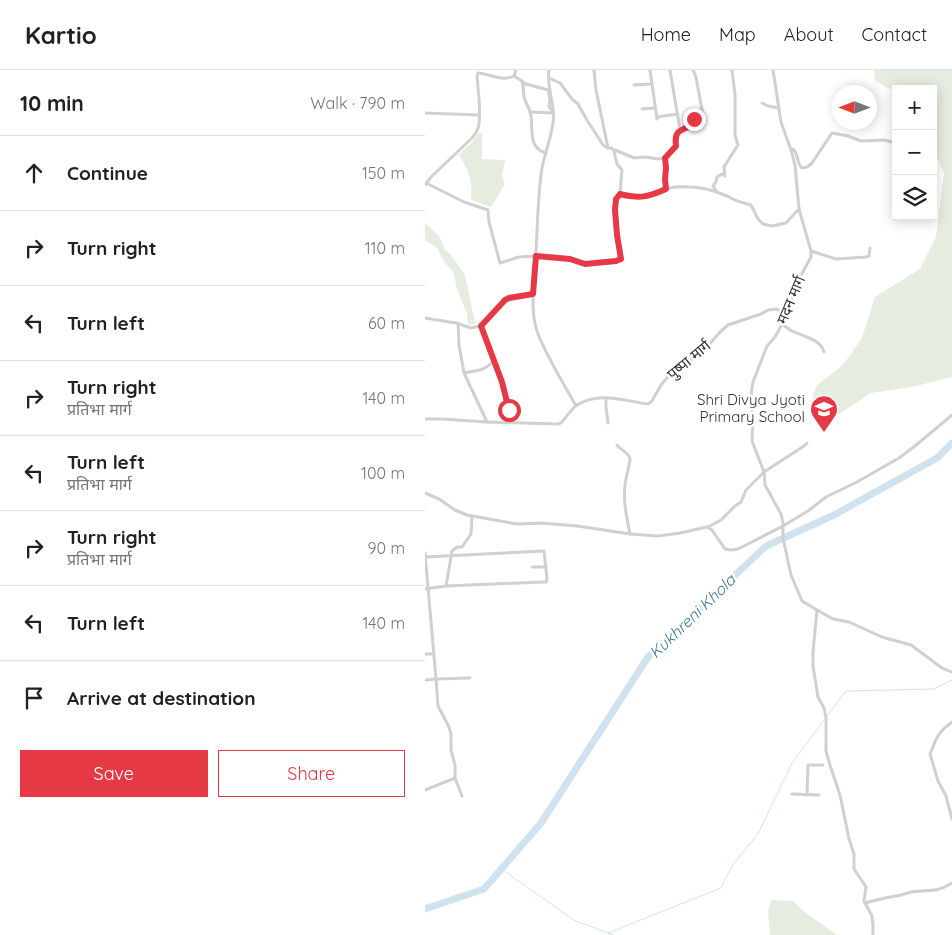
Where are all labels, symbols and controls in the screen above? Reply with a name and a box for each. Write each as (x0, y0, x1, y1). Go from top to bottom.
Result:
text: Kartio (25, 20, 97, 50)
text: Home (641, 23, 691, 46)
text: Map (719, 23, 756, 46)
text: About (784, 23, 834, 46)
text: Contact (862, 23, 927, 46)
north arrow (832, 85, 877, 130)
map controls (892, 85, 937, 220)
button: + (892, 85, 937, 130)
text: 10 min (20, 90, 84, 116)
text: Walk · 790 m (310, 93, 405, 113)
route end (683, 108, 706, 131)
button: − (892, 130, 937, 175)
icon: ahead (20, 159, 48, 187)
text: Continue (67, 161, 148, 185)
text: 150 m (362, 163, 405, 183)
button: layers (892, 175, 937, 220)
icon: right (20, 234, 48, 262)
text: Turn right (67, 236, 156, 260)
text: 110 m (365, 238, 405, 258)
street label: मदन मार्ग (772, 272, 810, 327)
icon: left (20, 309, 48, 337)
text: Turn left (67, 311, 145, 335)
text: 60 m (368, 313, 405, 333)
street label: पुष्पा मार्ग (663, 335, 716, 384)
text: Turn right (67, 375, 156, 399)
icon: right (20, 384, 48, 412)
text: 140 m (362, 388, 405, 408)
place label: Shri Divya Jyoti Primary School (697, 390, 805, 426)
school or university icon: Shri Divya Jyoti Primary School (809, 394, 839, 433)
text: प्रतिभा मार्ग (67, 399, 132, 419)
route start (498, 399, 521, 422)
text: Turn left (67, 450, 145, 474)
icon: left (20, 459, 48, 487)
text: 100 m (361, 463, 405, 483)
text: प्रतिभा मार्ग (67, 474, 132, 494)
text: Turn right (67, 525, 156, 549)
icon: right (20, 534, 48, 562)
text: 90 m (368, 538, 405, 558)
text: प्रतिभा मार्ग (67, 549, 132, 569)
water label: Kukhreni Khola (645, 569, 740, 662)
icon: left (20, 609, 48, 637)
text: Turn left (67, 611, 145, 635)
text: 140 m (362, 613, 405, 633)
icon: arrive (20, 684, 48, 712)
text: Arrive at destination (67, 686, 256, 710)
button: Save (20, 750, 208, 797)
button: Share (218, 750, 405, 797)

